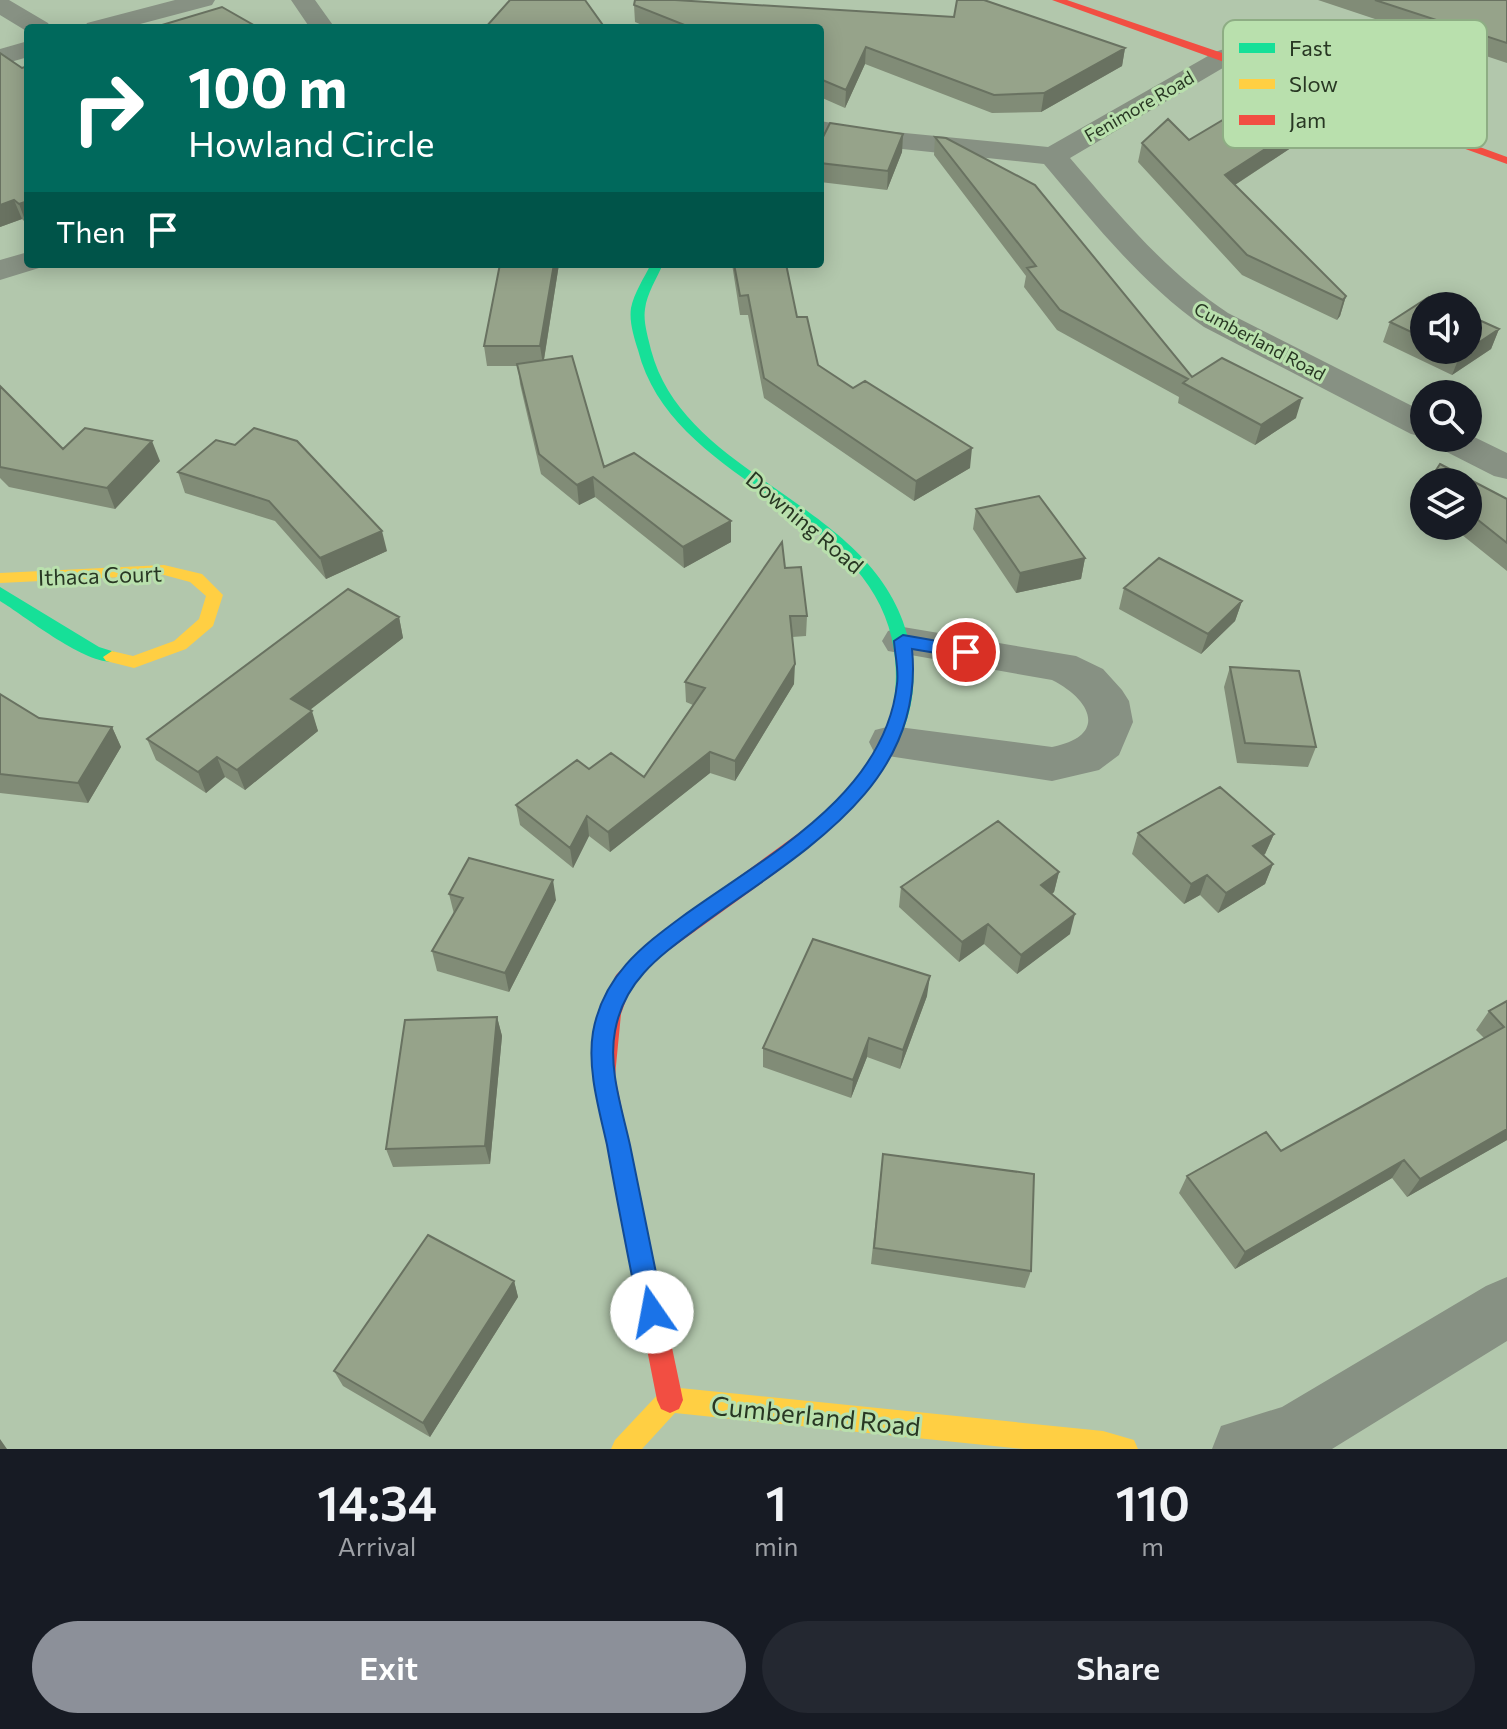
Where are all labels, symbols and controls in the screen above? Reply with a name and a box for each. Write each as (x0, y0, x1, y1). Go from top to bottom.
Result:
legend (1223, 20, 1487, 148)
text: Fast (1289, 34, 1332, 61)
text: 100 m (188, 51, 347, 120)
icon: right (56, 56, 160, 160)
street label: Fenimore Road (1080, 66, 1198, 146)
text: Slow (1289, 70, 1338, 97)
text: Jam (1289, 106, 1326, 133)
text: Howland Circle (188, 120, 435, 164)
icon: arrive (141, 208, 185, 252)
text: Then (56, 212, 125, 249)
map controls (1410, 292, 1482, 540)
button: sound (1410, 292, 1482, 364)
street label: Cumberland Road (1191, 297, 1329, 385)
button: search (1410, 380, 1482, 452)
street label: Downing Road (741, 465, 869, 579)
button: layers (1410, 468, 1482, 540)
street label: Ithaca Court (37, 559, 163, 591)
pin (932, 618, 1000, 686)
icon: arrive (944, 630, 988, 674)
position arrow (610, 1270, 694, 1354)
street label: Cumberland Road (710, 1389, 922, 1441)
text: 14:34 (317, 1472, 437, 1531)
text: 1 (766, 1472, 787, 1531)
text: 110 (1115, 1472, 1190, 1531)
text: Arrival (338, 1530, 416, 1561)
text: min (754, 1530, 798, 1561)
text: m (1141, 1530, 1164, 1561)
button: Exit (32, 1621, 746, 1713)
button: Share (762, 1621, 1475, 1713)

